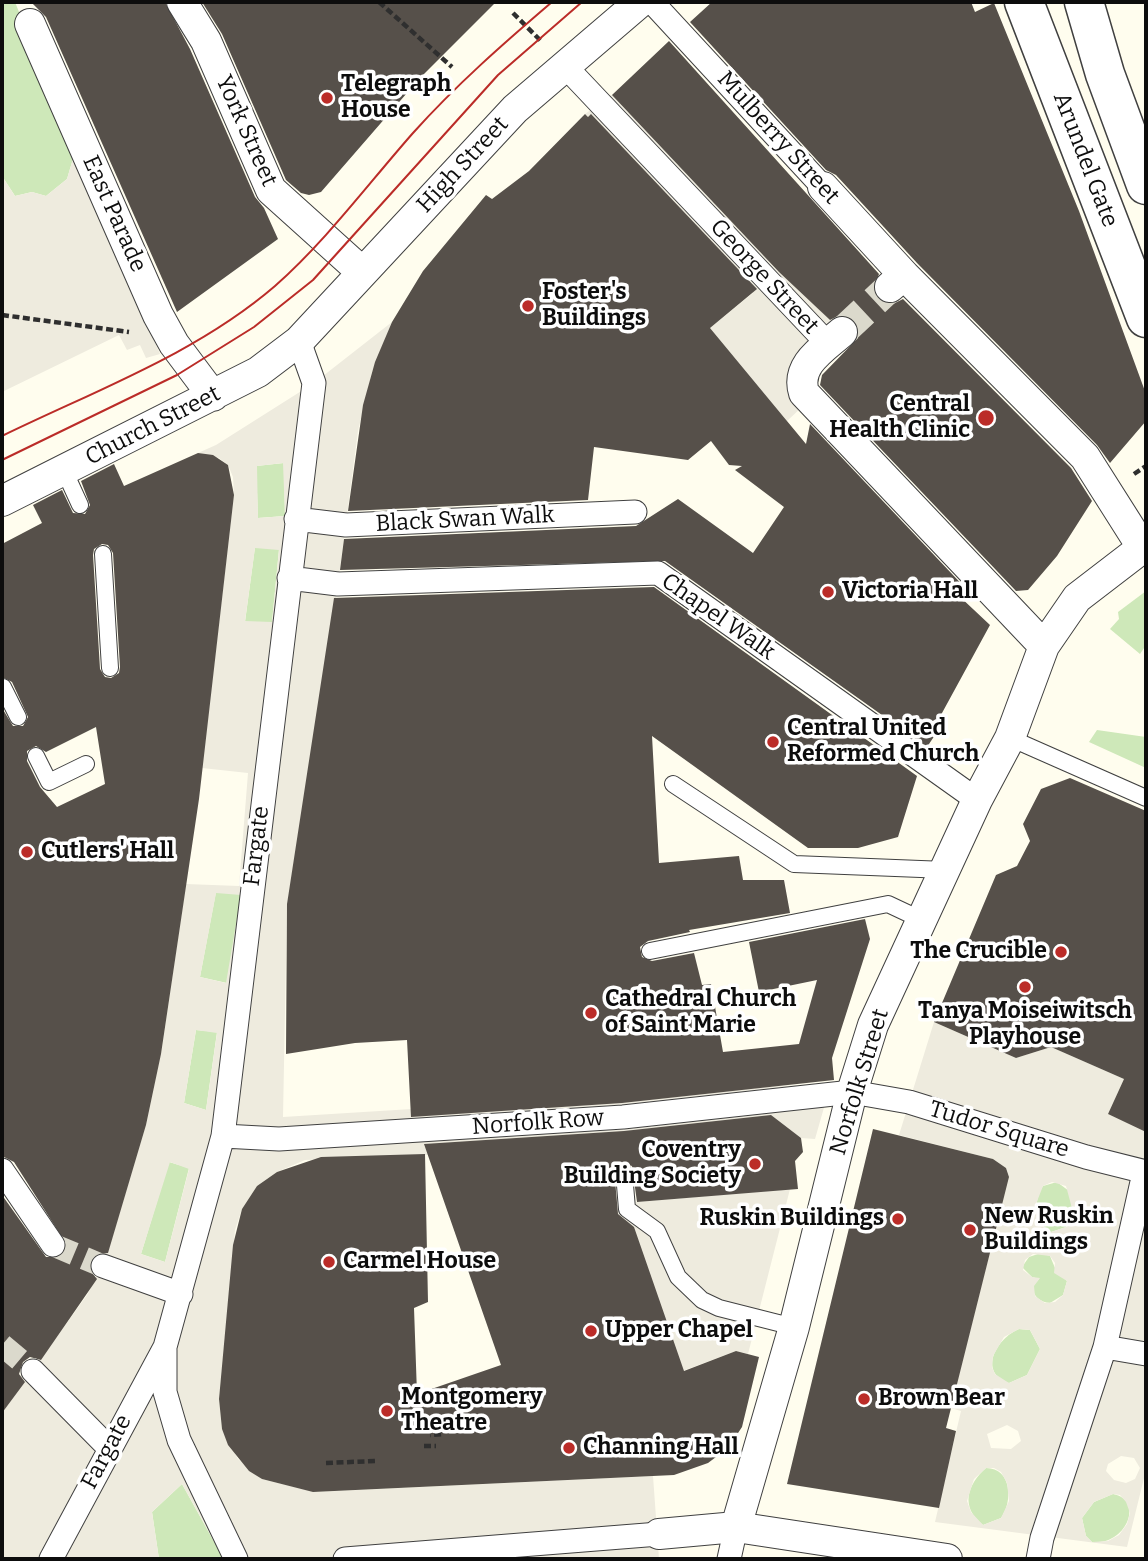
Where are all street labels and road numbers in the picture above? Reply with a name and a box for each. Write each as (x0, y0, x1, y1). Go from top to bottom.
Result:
street label: Mulberry Street (711, 66, 845, 210)
street label: York Street (209, 71, 283, 191)
street label: Arundel Gate (1047, 89, 1123, 231)
street label: High Street (411, 111, 515, 219)
street label: East Parade (76, 152, 152, 276)
street label: George Street (704, 214, 824, 340)
street label: Church Street (81, 380, 225, 472)
street label: Black Swan Walk (375, 502, 555, 538)
street label: Chapel Walk (656, 568, 780, 666)
street label: Fargate (238, 804, 276, 888)
street label: Norfolk Street (825, 1006, 895, 1158)
street label: Tudor Square (926, 1096, 1072, 1164)
street label: Norfolk Row (471, 1105, 605, 1141)
street label: Fargate (76, 1410, 138, 1494)

